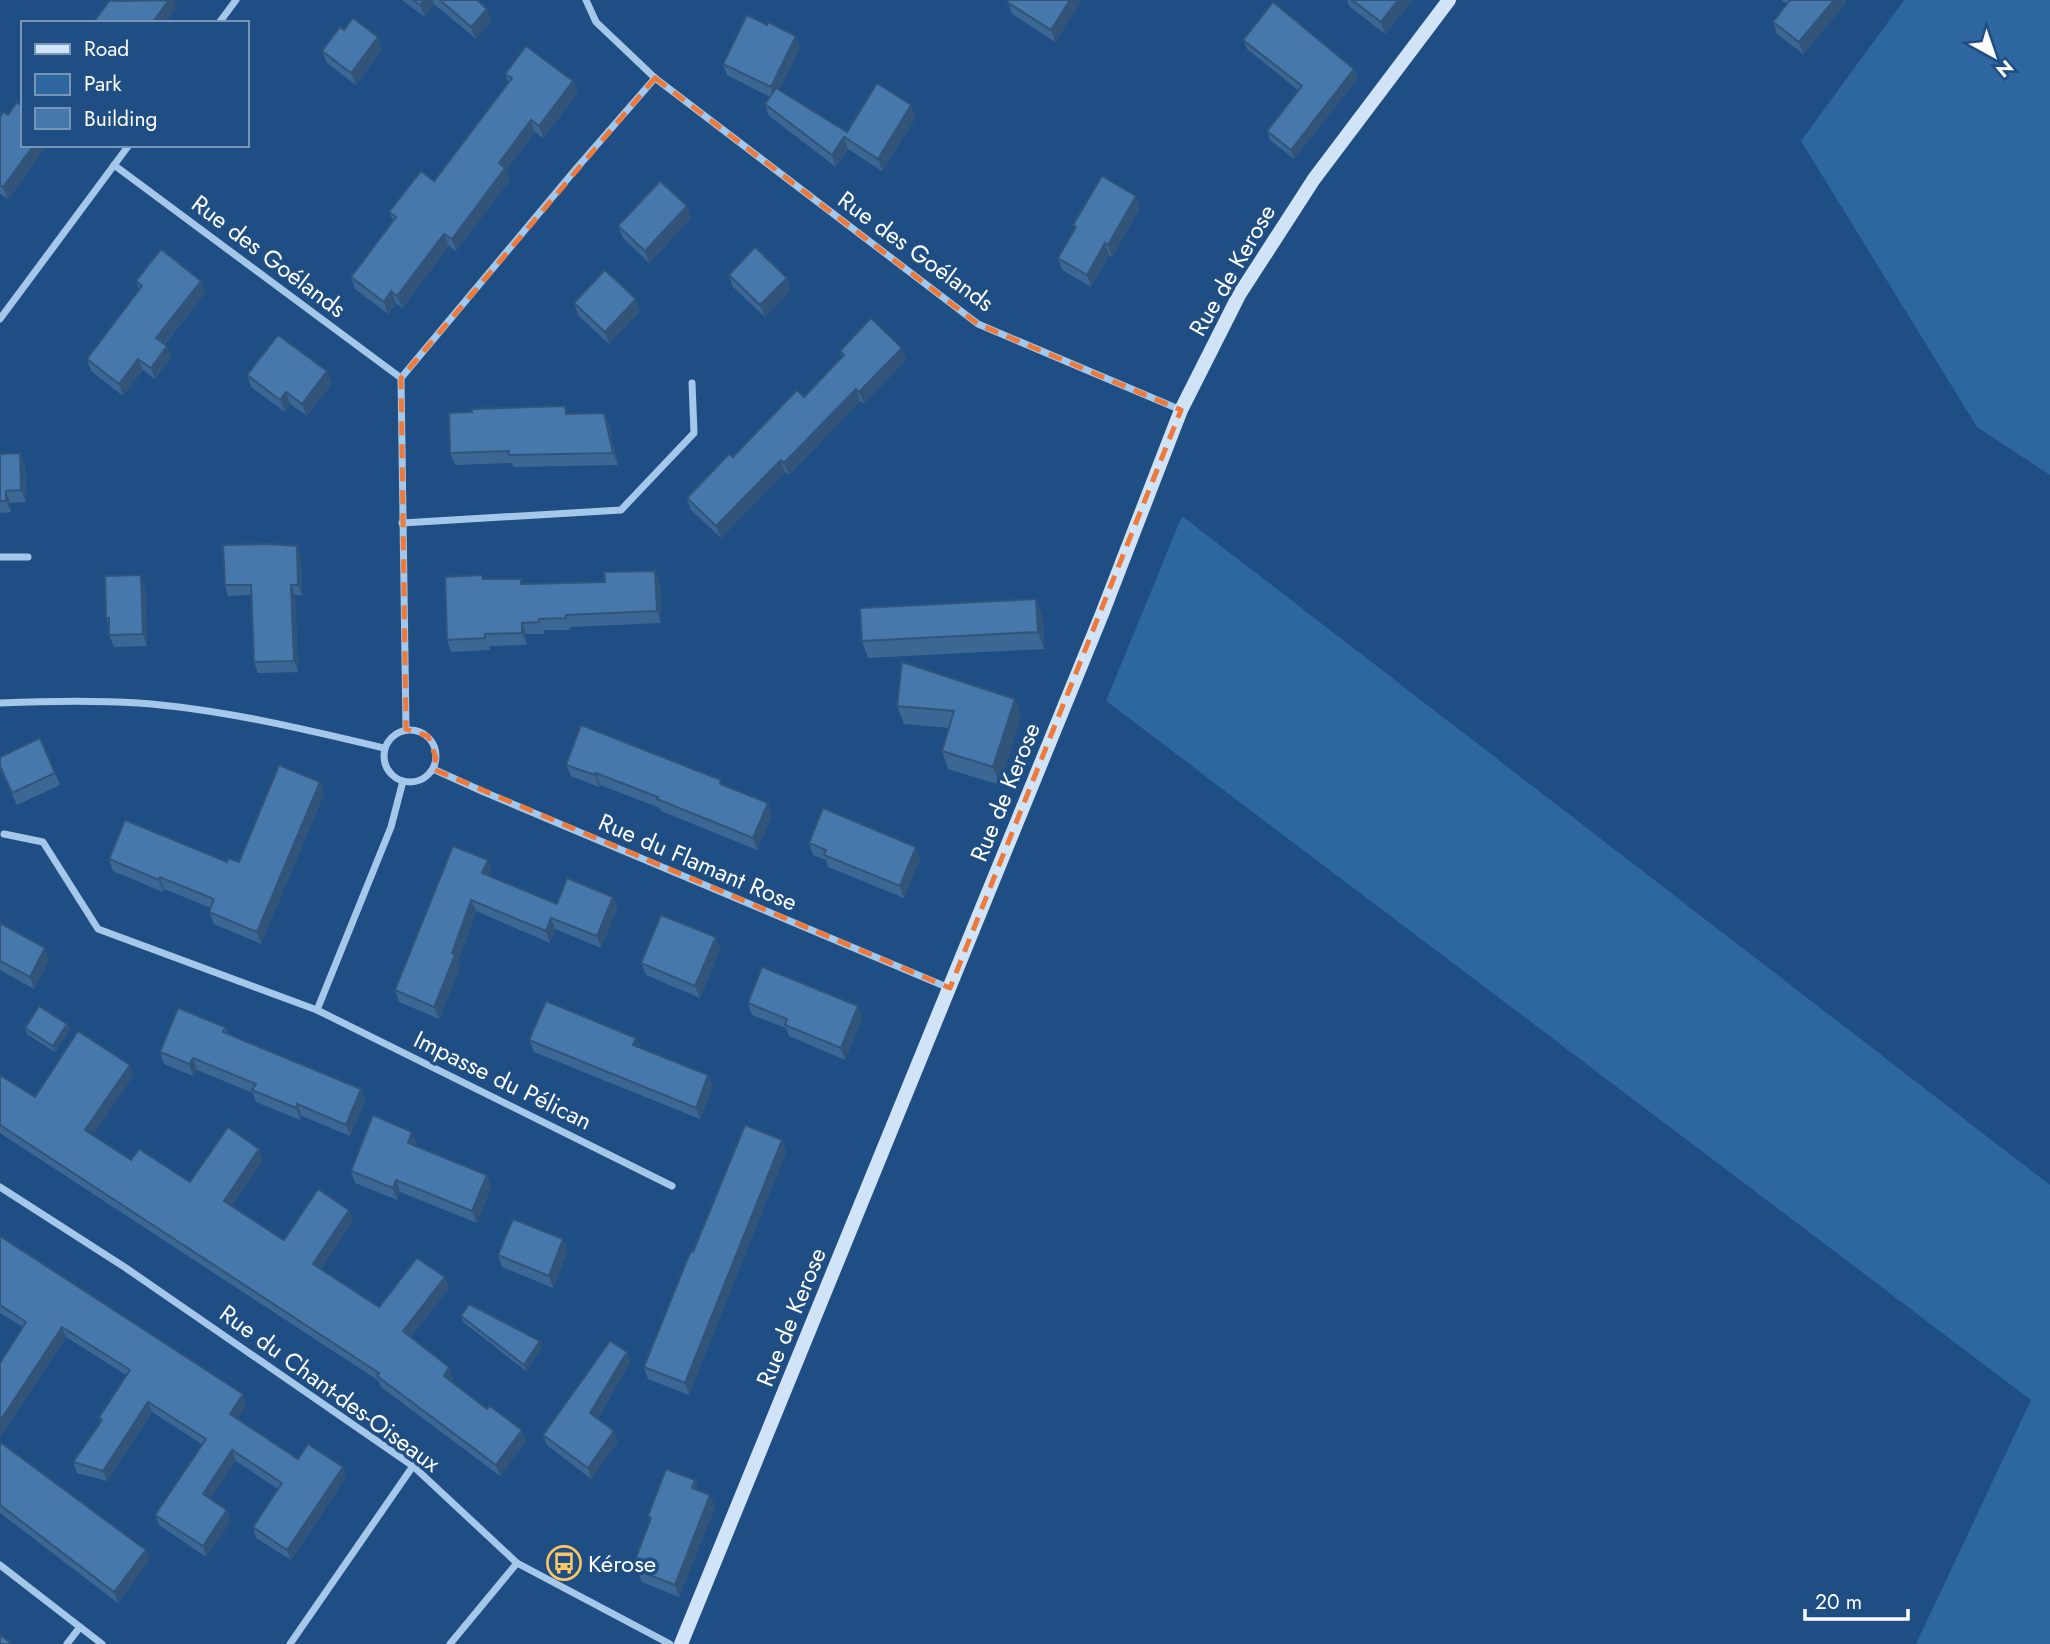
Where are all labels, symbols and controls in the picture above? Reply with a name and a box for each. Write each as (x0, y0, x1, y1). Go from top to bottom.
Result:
legend (21, 21, 248, 147)
north arrow (1959, 21, 2029, 91)
text: Road (84, 34, 129, 64)
text: N (1990, 53, 2019, 84)
text: Park (84, 69, 122, 99)
text: Building (84, 104, 157, 134)
street label: Rue des Goélands (831, 182, 1001, 320)
street label: Rue des Goélands (184, 186, 354, 326)
street label: Rue de Kerose (1180, 198, 1284, 342)
street label: Rue de Kerose (961, 717, 1049, 867)
street label: Rue du Flamant Rose (593, 804, 803, 920)
street label: Impasse du Pélican (408, 1022, 598, 1138)
street label: Rue de Kerose (747, 1242, 835, 1392)
street label: Rue du Chant-des-Oiseaux (212, 1296, 448, 1481)
bus stop icon: Kérose (545, 1544, 583, 1582)
place label: Kérose (588, 1546, 656, 1581)
scale bar (1805, 1578, 1908, 1622)
text: 20 m (1815, 1587, 1862, 1617)

